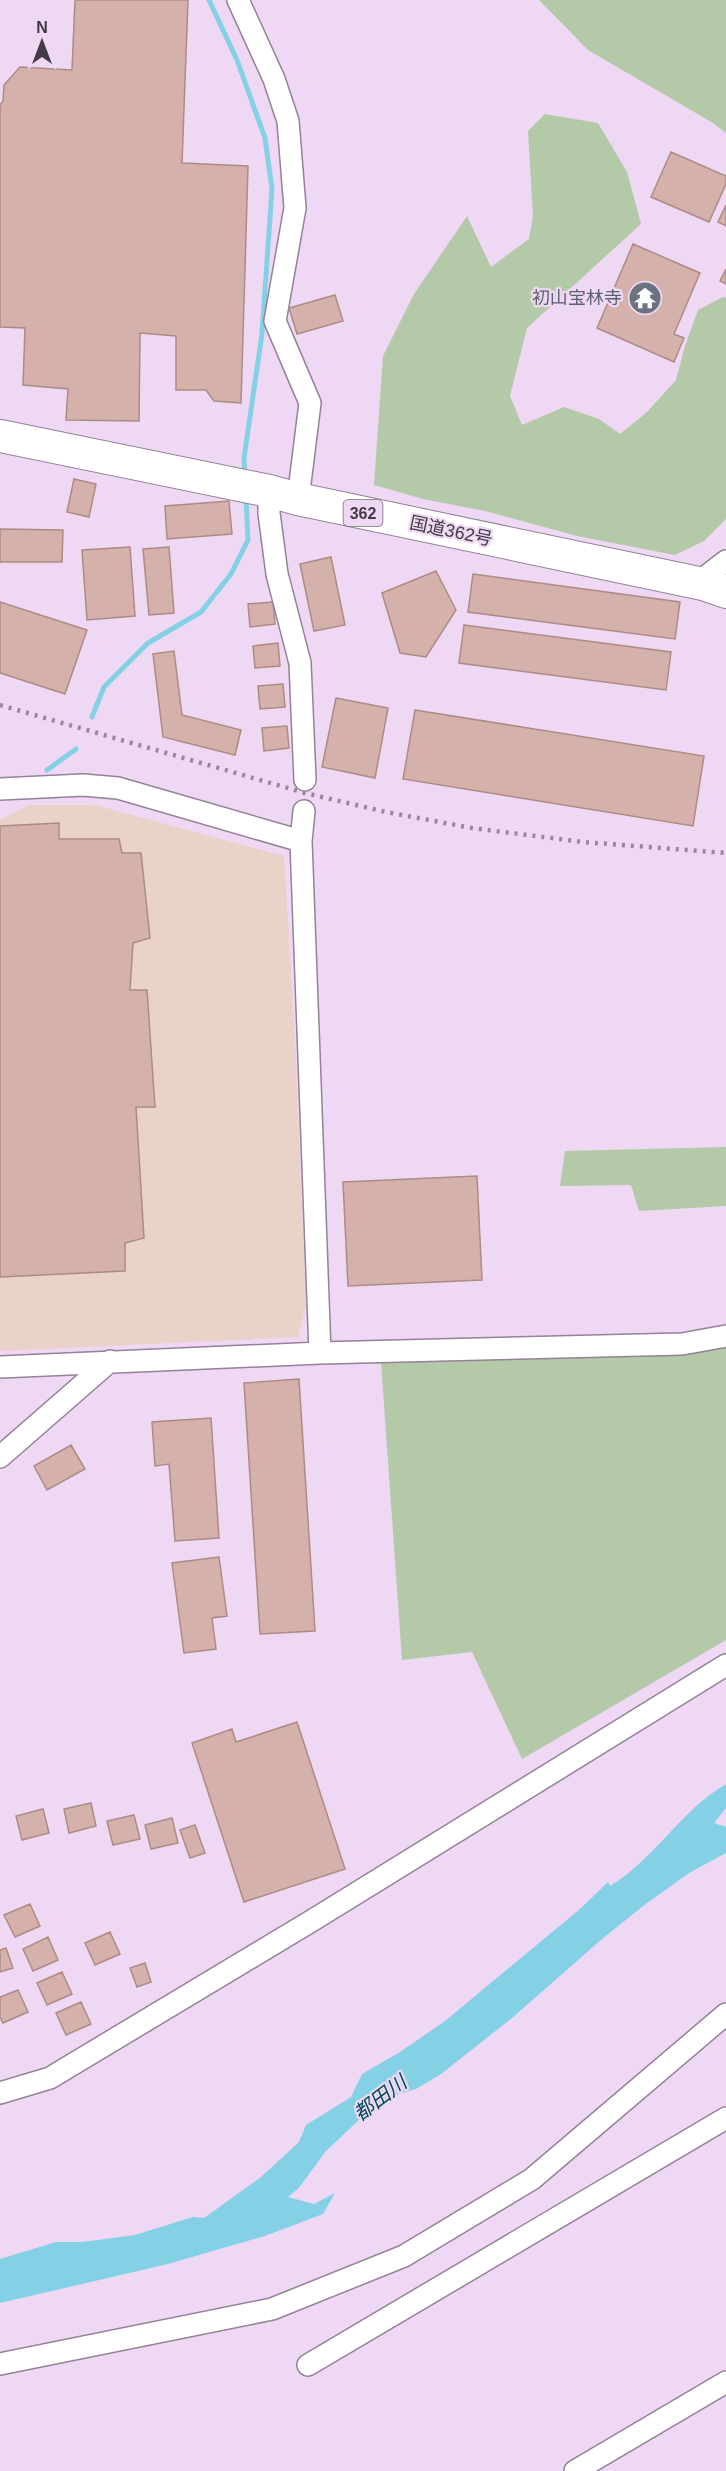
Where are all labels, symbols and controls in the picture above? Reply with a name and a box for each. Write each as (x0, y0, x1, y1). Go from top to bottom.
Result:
north arrow (12, 12, 72, 72)
text: N (36, 19, 48, 36)
temple icon: 初山宝林寺 (627, 280, 663, 316)
place label: 初山宝林寺 (532, 288, 622, 308)
road number: 362 (344, 500, 382, 526)
street label: 国道362号 (408, 512, 494, 550)
water label: 都田川 (349, 2070, 412, 2125)

